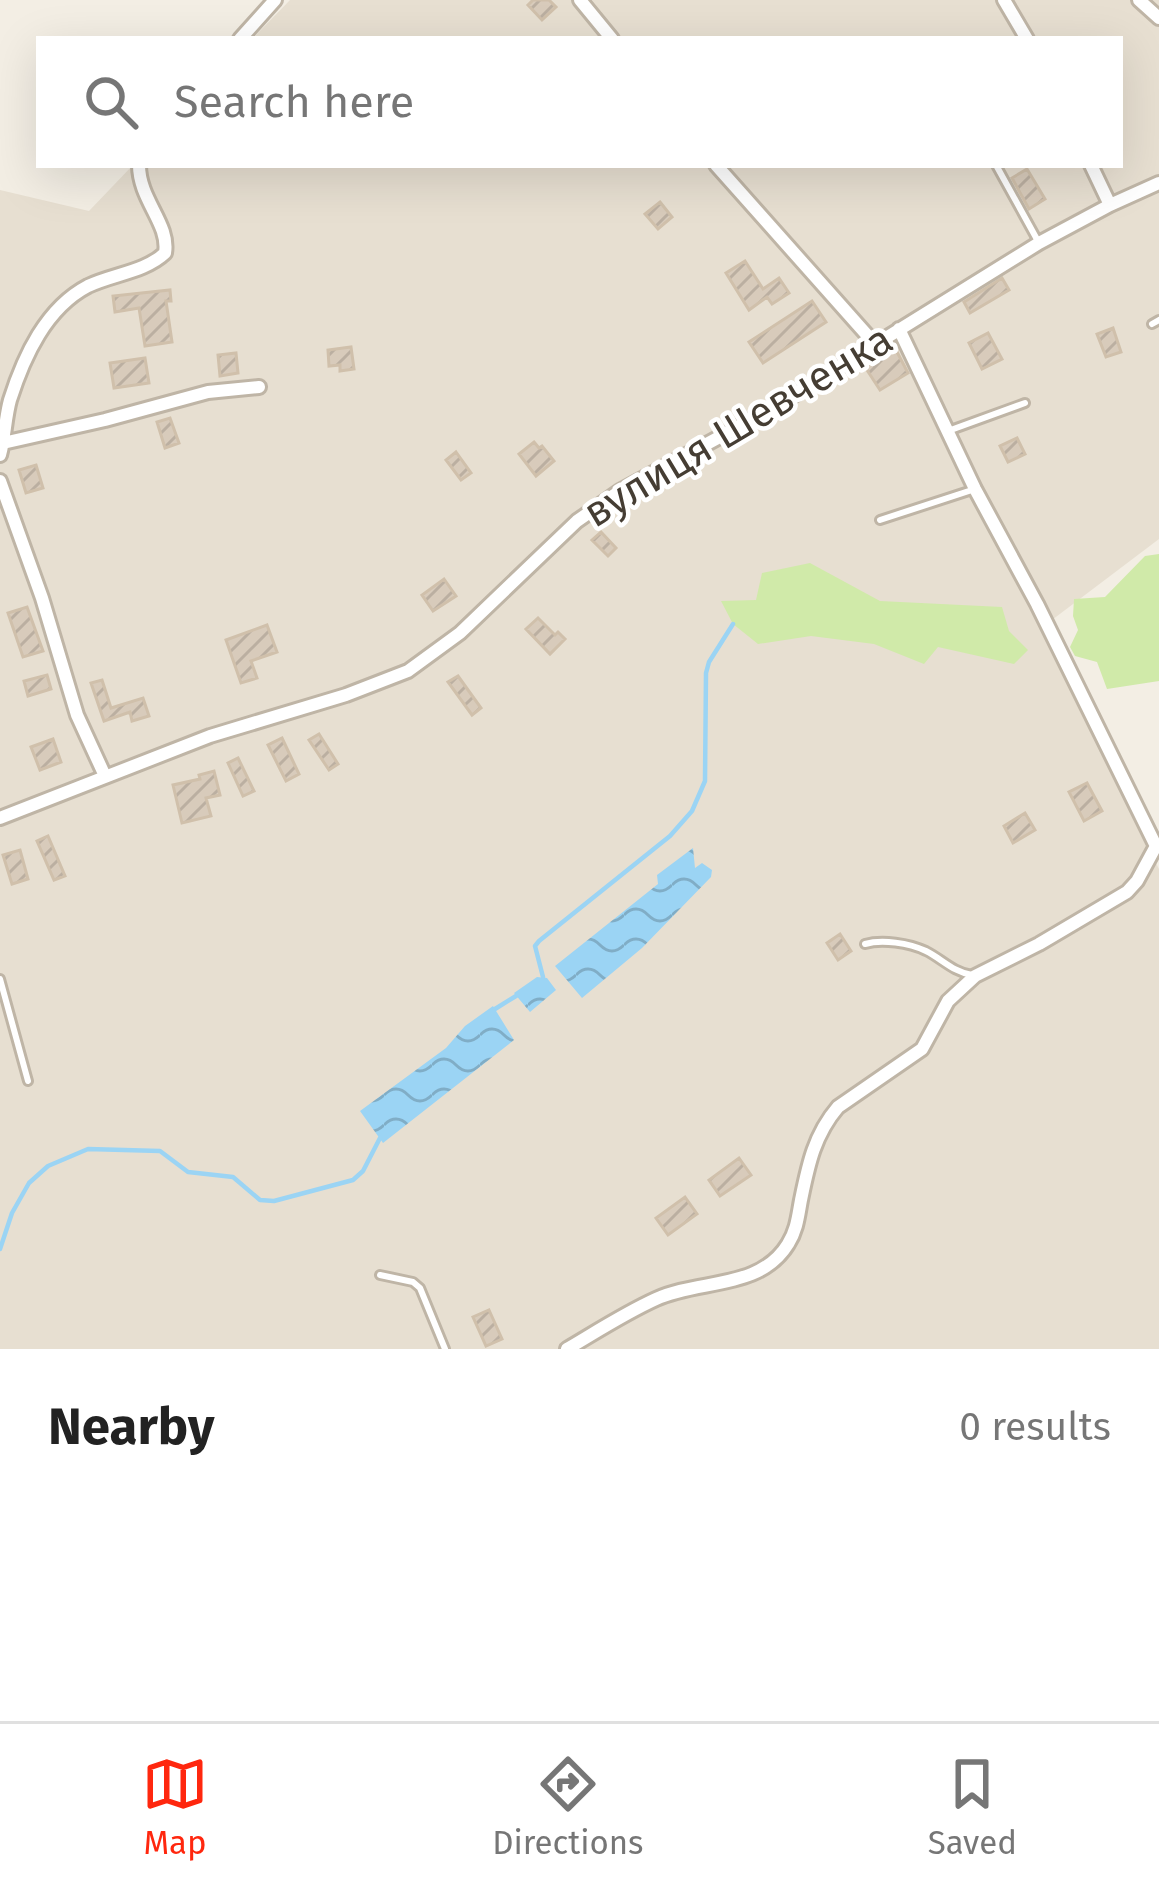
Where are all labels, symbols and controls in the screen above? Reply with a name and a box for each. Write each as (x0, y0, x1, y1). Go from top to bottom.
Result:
search box (36, 36, 1123, 168)
icon: search (78, 69, 144, 135)
text: Search here (174, 75, 414, 129)
street label: вулиця Шевченка (575, 314, 901, 538)
text: Nearby (48, 1396, 214, 1458)
text: 0 results (959, 1404, 1111, 1450)
tab: Map (142, 1751, 208, 1863)
tab: Directions (492, 1751, 644, 1863)
tab: Saved (928, 1751, 1017, 1863)

